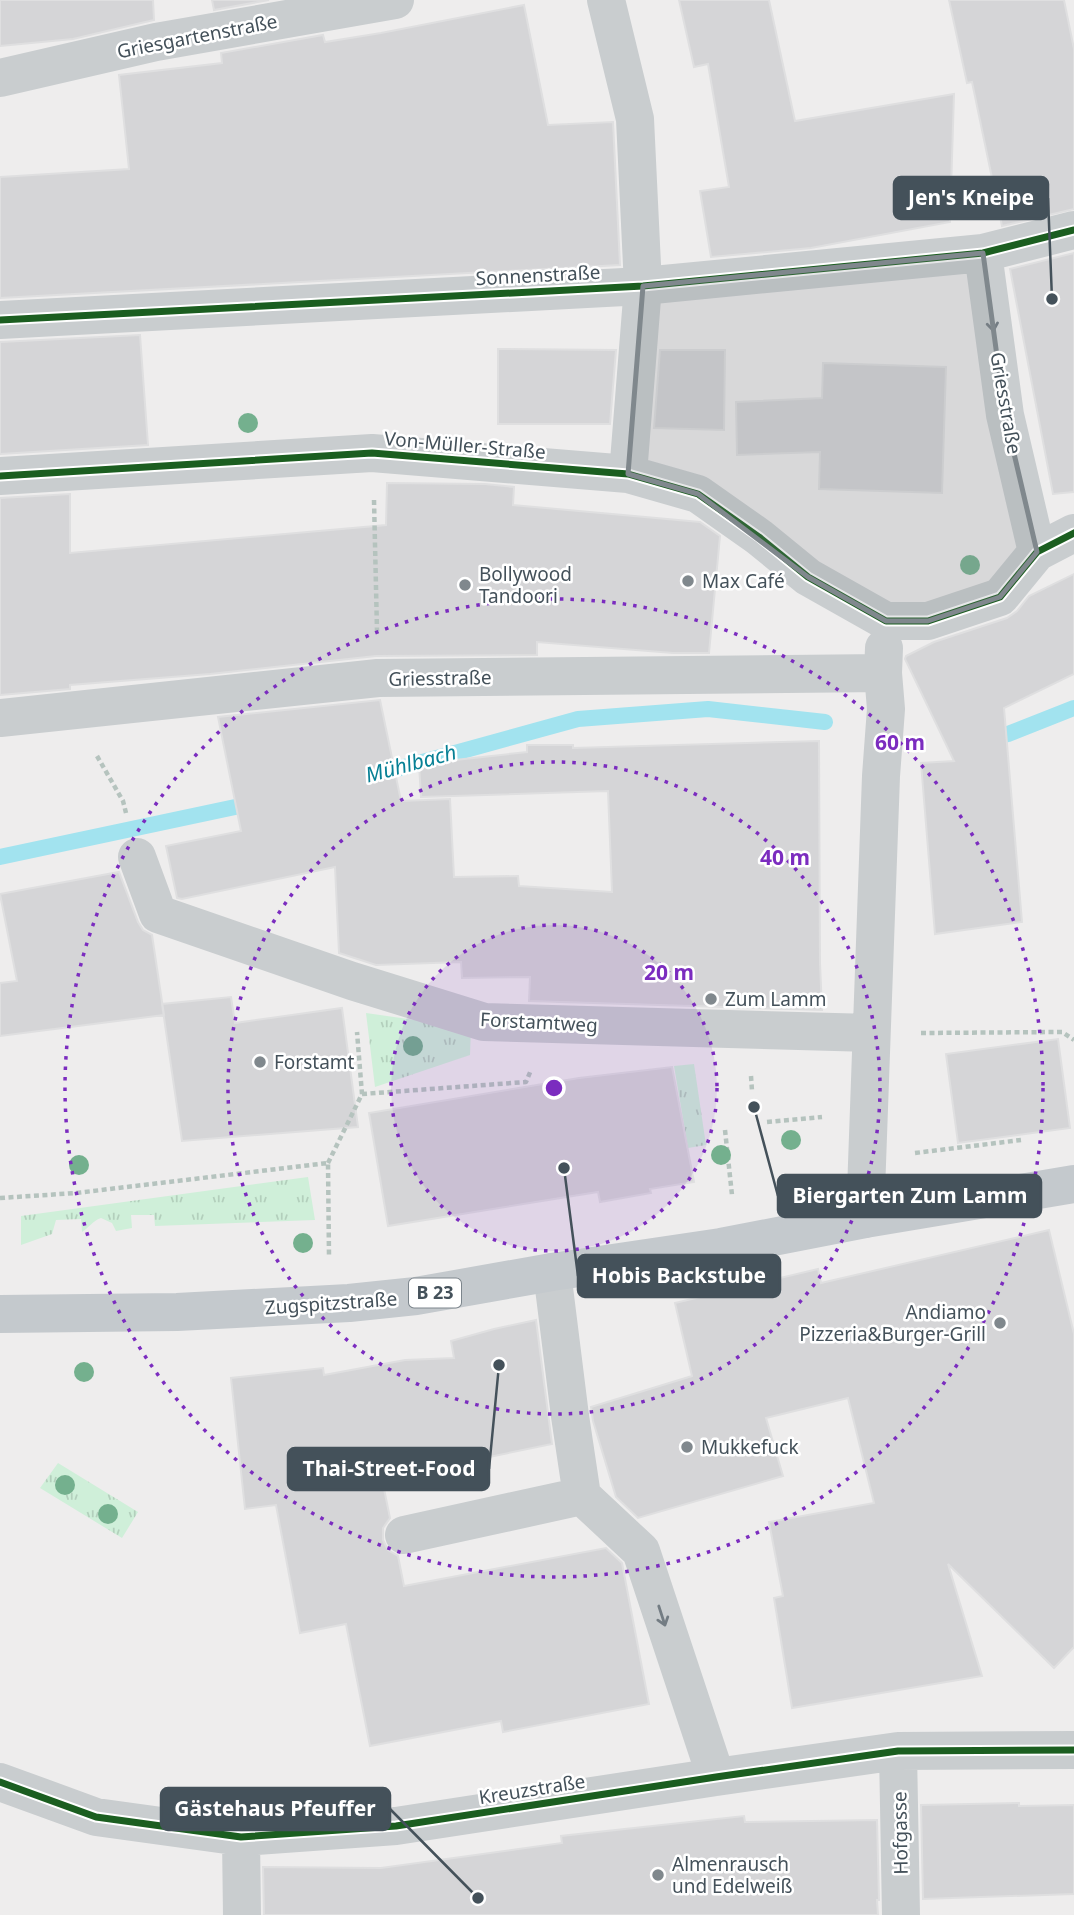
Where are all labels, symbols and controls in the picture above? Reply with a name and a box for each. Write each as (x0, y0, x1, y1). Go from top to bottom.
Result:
street label: Griesgartenstraße (115, 8, 279, 64)
callout: Jen's Kneipe (894, 177, 1048, 219)
text: Jen's Kneipe (906, 183, 1034, 211)
street label: Sonnenstraße (475, 259, 601, 291)
one-way arrow (986, 309, 999, 332)
street label: Griesstraße (984, 350, 1028, 456)
street label: Von-Müller-Straße (383, 425, 547, 465)
place label: Bollywood Tandoori (479, 561, 572, 609)
place label: Max Café (702, 568, 785, 594)
marker: Max Café (680, 573, 696, 589)
marker: Bollywood Tandoori (457, 577, 473, 593)
street label: Griesstraße (388, 664, 492, 692)
text: 60 m (875, 728, 925, 756)
water label: Mühlbach (362, 737, 459, 789)
text: 40 m (760, 843, 810, 871)
text: 20 m (644, 958, 694, 986)
place label: Zum Lamm (725, 986, 826, 1012)
marker: Zum Lamm (703, 991, 719, 1007)
street label: Forstamtweg (480, 1006, 598, 1038)
place label: Forstamt (274, 1049, 355, 1075)
marker: Forstamt (252, 1054, 268, 1070)
centre of rings (542, 1076, 566, 1100)
callout: Biergarten Zum Lamm (778, 1175, 1041, 1217)
text: Biergarten Zum Lamm (793, 1181, 1027, 1209)
callout: Hobis Backstube (578, 1255, 780, 1297)
text: Hobis Backstube (592, 1261, 766, 1289)
road number: B 23 (409, 1278, 461, 1308)
street label: Zugspitzstraße (264, 1285, 398, 1321)
place label: Andiamo Pizzeria&Burger-Grill (799, 1299, 986, 1347)
marker: Andiamo Pizzeria&Burger-Grill (992, 1315, 1008, 1331)
place label: Mukkefuck (701, 1434, 799, 1460)
marker: Mukkefuck (679, 1439, 695, 1455)
callout: Thai-Street-Food (288, 1448, 489, 1490)
text: Thai-Street-Food (303, 1454, 475, 1482)
one-way arrow (657, 1604, 669, 1626)
street label: Kreuzstraße (477, 1768, 587, 1810)
callout: Gästehaus Pfeuffer (161, 1788, 390, 1830)
street label: Hofgasse (886, 1791, 914, 1875)
text: Gästehaus Pfeuffer (174, 1794, 376, 1822)
place label: Almenrausch und Edelweiß (672, 1851, 793, 1899)
marker: Almenrausch und Edelweiß (650, 1867, 666, 1883)

